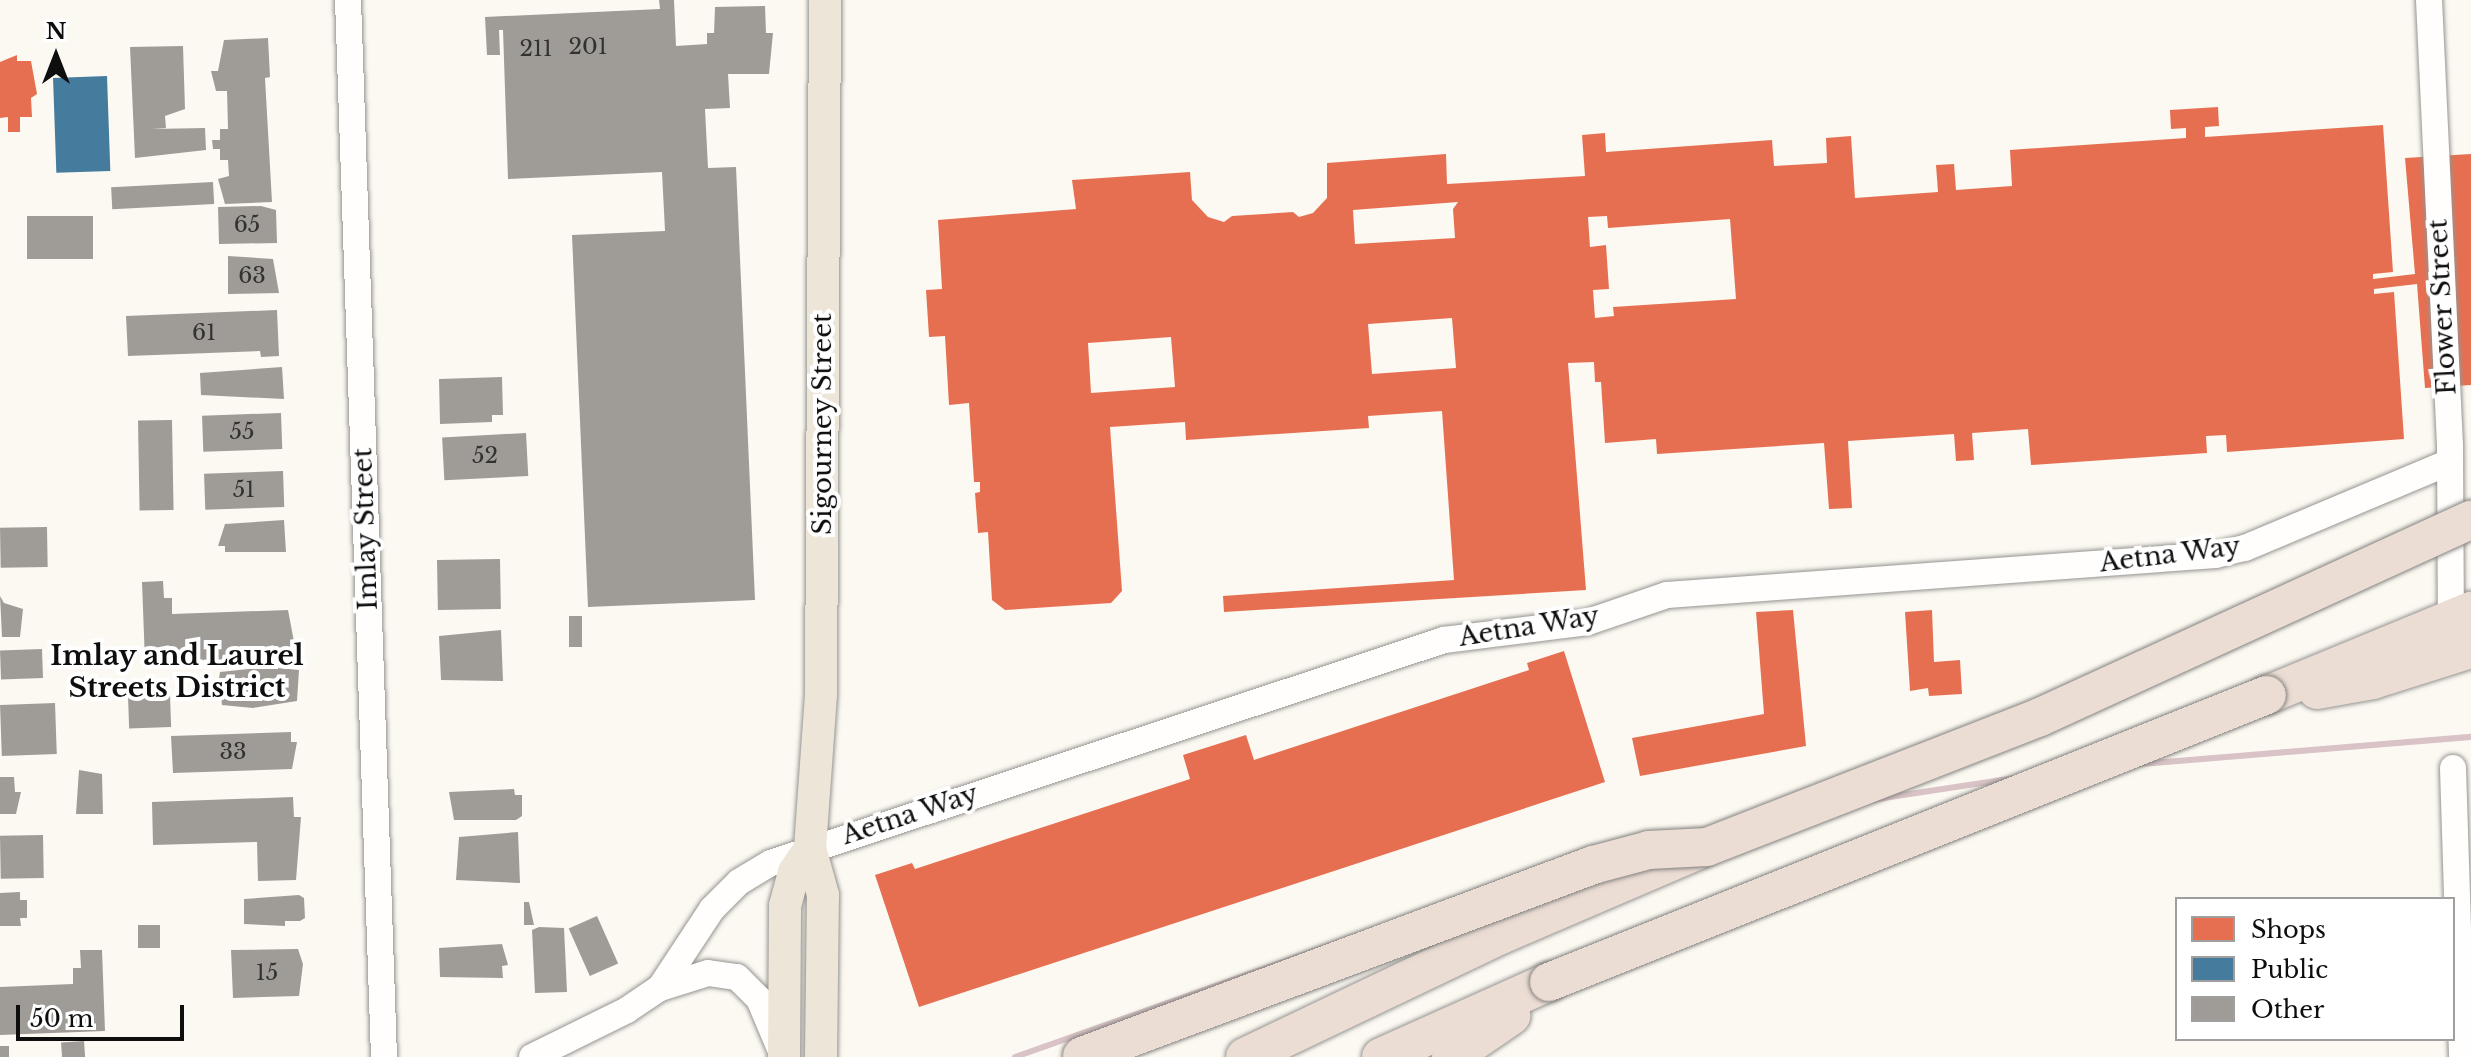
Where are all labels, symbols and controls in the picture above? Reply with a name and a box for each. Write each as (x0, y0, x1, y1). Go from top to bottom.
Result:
north arrow (16, 16, 96, 96)
text: N (46, 18, 66, 45)
house number: 201 (568, 34, 608, 60)
house number: 211 (519, 36, 553, 62)
house number: 65 (234, 212, 260, 238)
street label: Flower Street (2423, 218, 2463, 396)
house number: 63 (238, 263, 266, 289)
street label: Sigourney Street (807, 313, 839, 535)
house number: 61 (192, 320, 216, 346)
house number: 55 (230, 419, 254, 445)
house number: 52 (472, 443, 498, 469)
street label: Imlay Street (348, 447, 384, 611)
house number: 51 (233, 477, 255, 503)
street label: Aetna Way (2097, 531, 2243, 579)
street label: Aetna Way (1456, 600, 1602, 654)
district label: Imlay and Laurel Streets District (50, 639, 304, 705)
house number: 33 (219, 739, 247, 765)
street label: Aetna Way (837, 778, 983, 852)
legend (2175, 897, 2455, 1041)
text: Shops (2251, 915, 2326, 944)
text: Public (2251, 955, 2328, 984)
house number: 15 (256, 960, 278, 986)
scale bar (20, 989, 188, 1039)
text: Other (2251, 995, 2325, 1024)
text: 50 m (30, 1004, 93, 1033)

